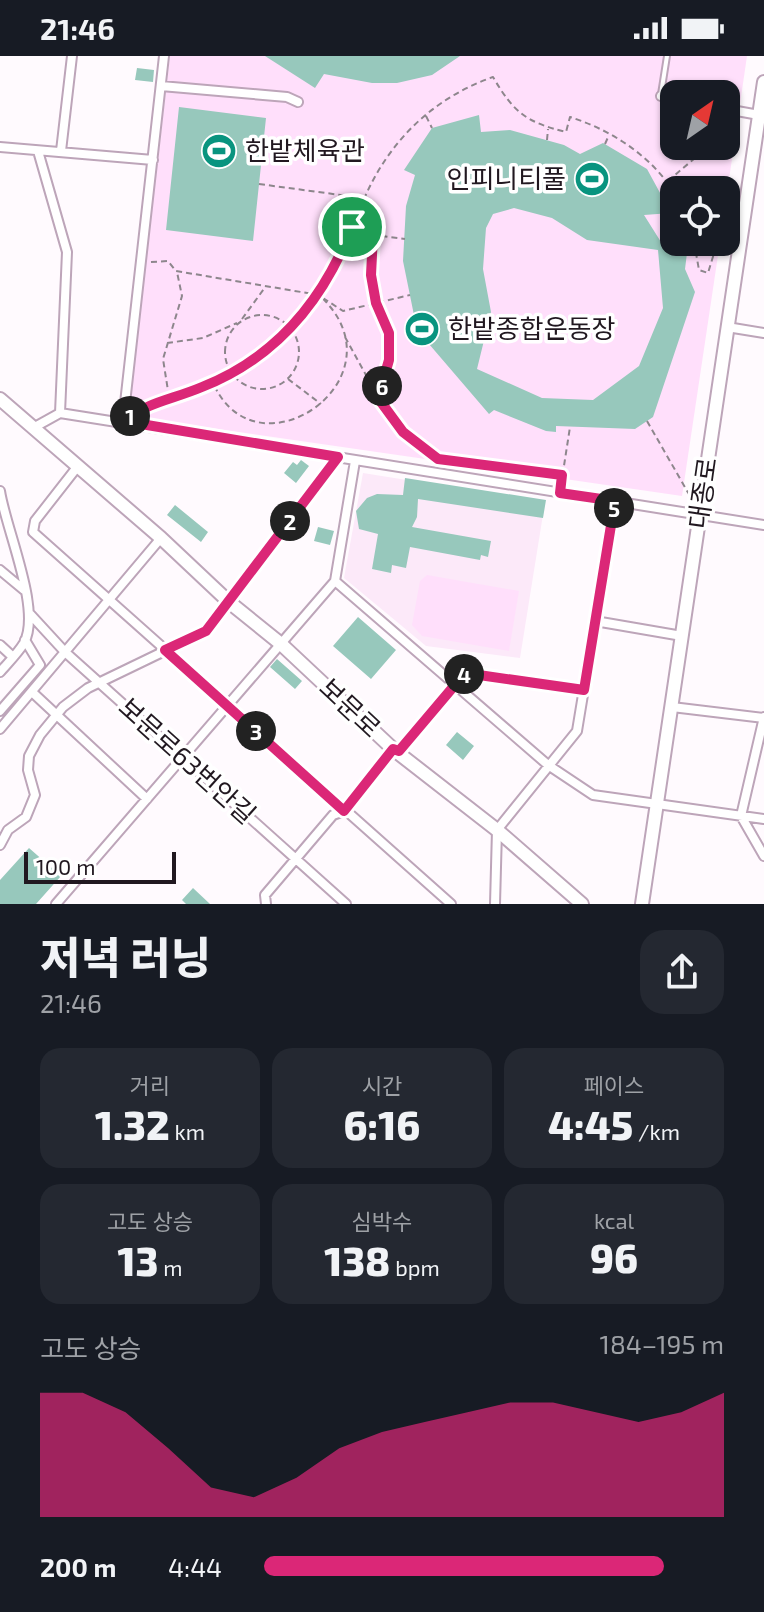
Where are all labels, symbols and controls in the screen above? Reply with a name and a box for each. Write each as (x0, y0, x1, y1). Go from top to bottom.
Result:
text: 21:46 (40, 10, 115, 46)
north arrow (660, 80, 740, 160)
map controls (660, 80, 740, 256)
sports icon: 한밭체육관 (200, 132, 238, 170)
place label: 한밭체육관 (245, 134, 365, 165)
sports icon: 인피니티풀 (573, 160, 611, 198)
place label: 인피니티풀 (446, 162, 566, 193)
button: locate (660, 176, 740, 256)
pin (318, 193, 386, 261)
icon: arrive (330, 205, 374, 249)
sports icon: 한밭종합운동장 (403, 310, 441, 348)
place label: 한밭종합운동장 (448, 312, 615, 343)
pin: 6 (362, 366, 402, 406)
text: 6 (376, 373, 388, 399)
pin: 1 (110, 396, 150, 436)
text: 1 (125, 403, 135, 429)
street label: 대종로 (681, 455, 722, 530)
pin: 5 (594, 488, 634, 528)
text: 5 (608, 495, 620, 521)
pin: 2 (270, 501, 310, 541)
text: 2 (284, 508, 296, 534)
pin: 4 (444, 654, 484, 694)
text: 4 (457, 661, 471, 687)
street label: 보문로 (314, 671, 388, 743)
street label: 보문로63번안길 (112, 692, 262, 830)
pin: 3 (236, 711, 276, 751)
scale bar (24, 848, 176, 884)
text: 100 m (36, 853, 95, 879)
text: 저녁 러닝 (40, 930, 211, 983)
button: share (640, 930, 724, 1014)
text: 21:46 (40, 987, 102, 1018)
text: 거리 (130, 1072, 170, 1098)
text: 시간 (362, 1072, 402, 1098)
text: 페이스 (584, 1072, 644, 1098)
text: 1.32 (95, 1100, 170, 1148)
text: 6:16 (344, 1100, 420, 1148)
text: 4:45 (548, 1100, 633, 1148)
text: km (170, 1118, 205, 1144)
text: /km (633, 1118, 680, 1144)
text: kcal (594, 1207, 634, 1233)
text: 고도 상승 (107, 1208, 193, 1234)
text: 심박수 (352, 1208, 412, 1234)
text: 96 (590, 1233, 638, 1281)
text: 13 (117, 1236, 158, 1284)
text: 138 (324, 1236, 390, 1284)
text: m (158, 1254, 183, 1280)
text: bpm (390, 1254, 440, 1280)
text: 184–195 m (600, 1328, 724, 1359)
text: 고도 상승 (40, 1332, 141, 1363)
text: 200 m (40, 1551, 116, 1582)
text: 4:44 (168, 1551, 222, 1582)

